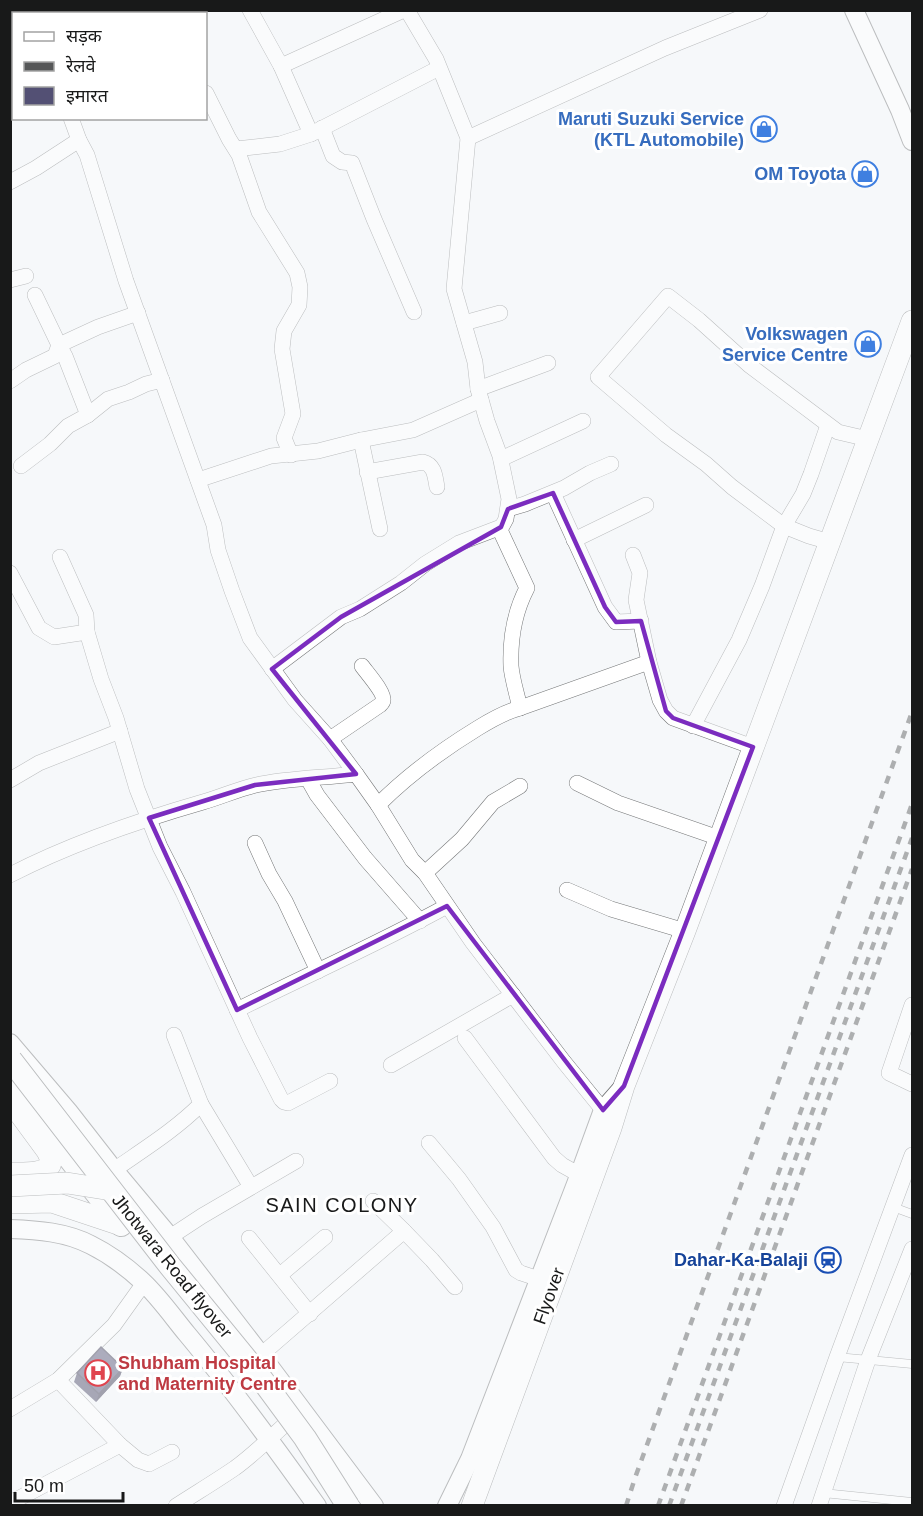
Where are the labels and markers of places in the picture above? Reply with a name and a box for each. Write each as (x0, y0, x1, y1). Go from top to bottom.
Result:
place label: Maruti Suzuki Service (KTL Automobile) (558, 109, 744, 150)
shop icon: Maruti Suzuki Service (KTL Automobile) (749, 114, 779, 144)
shop icon: OM Toyota (850, 159, 880, 189)
place label: OM Toyota (754, 164, 847, 184)
place label: Volkswagen Service Centre (722, 324, 848, 365)
shop icon: Volkswagen Service Centre (853, 329, 883, 359)
station icon: Dahar-Ka-Balaji (813, 1245, 843, 1275)
place label: Dahar-Ka-Balaji (674, 1250, 808, 1270)
place label: Shubham Hospital and Maternity Centre (118, 1353, 297, 1394)
hospital icon: Shubham Hospital and Maternity Centre (83, 1358, 113, 1388)

